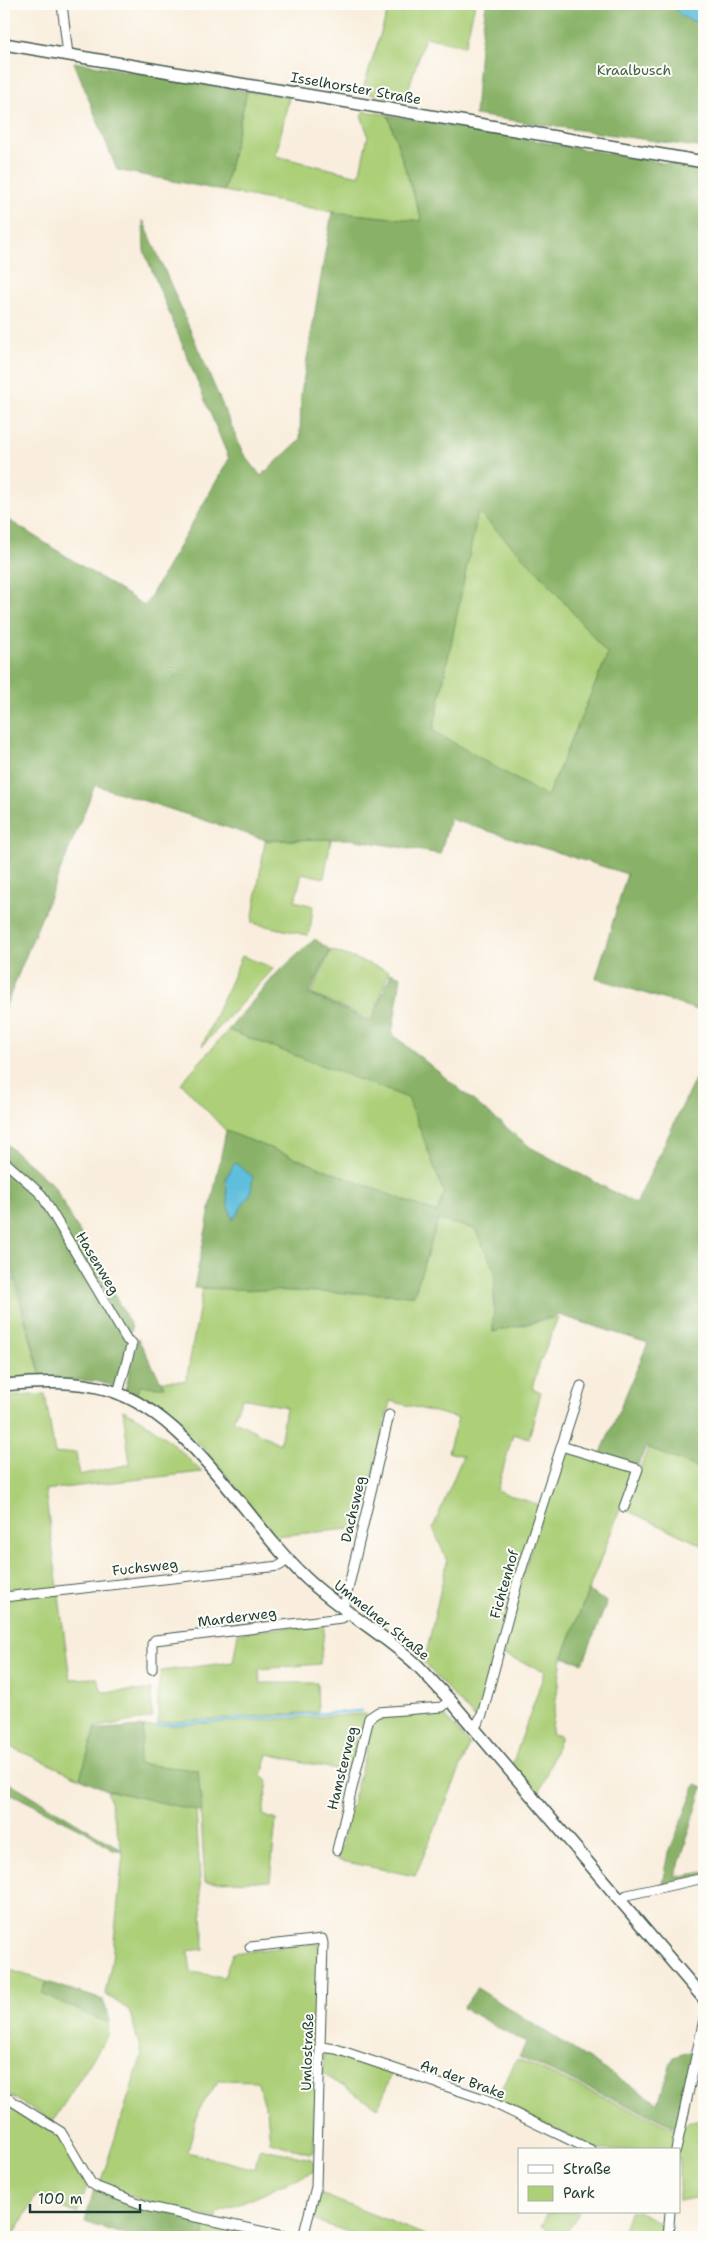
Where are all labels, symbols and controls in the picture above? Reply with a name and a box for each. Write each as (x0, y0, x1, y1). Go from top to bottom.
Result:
park label: Kraalbusch (597, 61, 671, 79)
street label: Isselhorster Straße (289, 68, 423, 108)
street label: Hasenweg (72, 1228, 124, 1298)
street label: Dachsweg (337, 1474, 369, 1544)
street label: Fichtenhof (486, 1547, 523, 1621)
street label: Fuchsweg (111, 1555, 179, 1579)
street label: Ummelner Straße (330, 1576, 434, 1664)
street label: Marderweg (197, 1603, 277, 1631)
street label: Hamsterweg (323, 1724, 361, 1812)
street label: Umlostraße (297, 2013, 317, 2091)
street label: An der Brake (418, 2055, 508, 2103)
legend (518, 2148, 680, 2214)
text: Straße (563, 2159, 611, 2179)
scale bar (30, 2181, 140, 2213)
text: Park (563, 2183, 595, 2203)
text: 100 m (38, 2189, 83, 2209)

